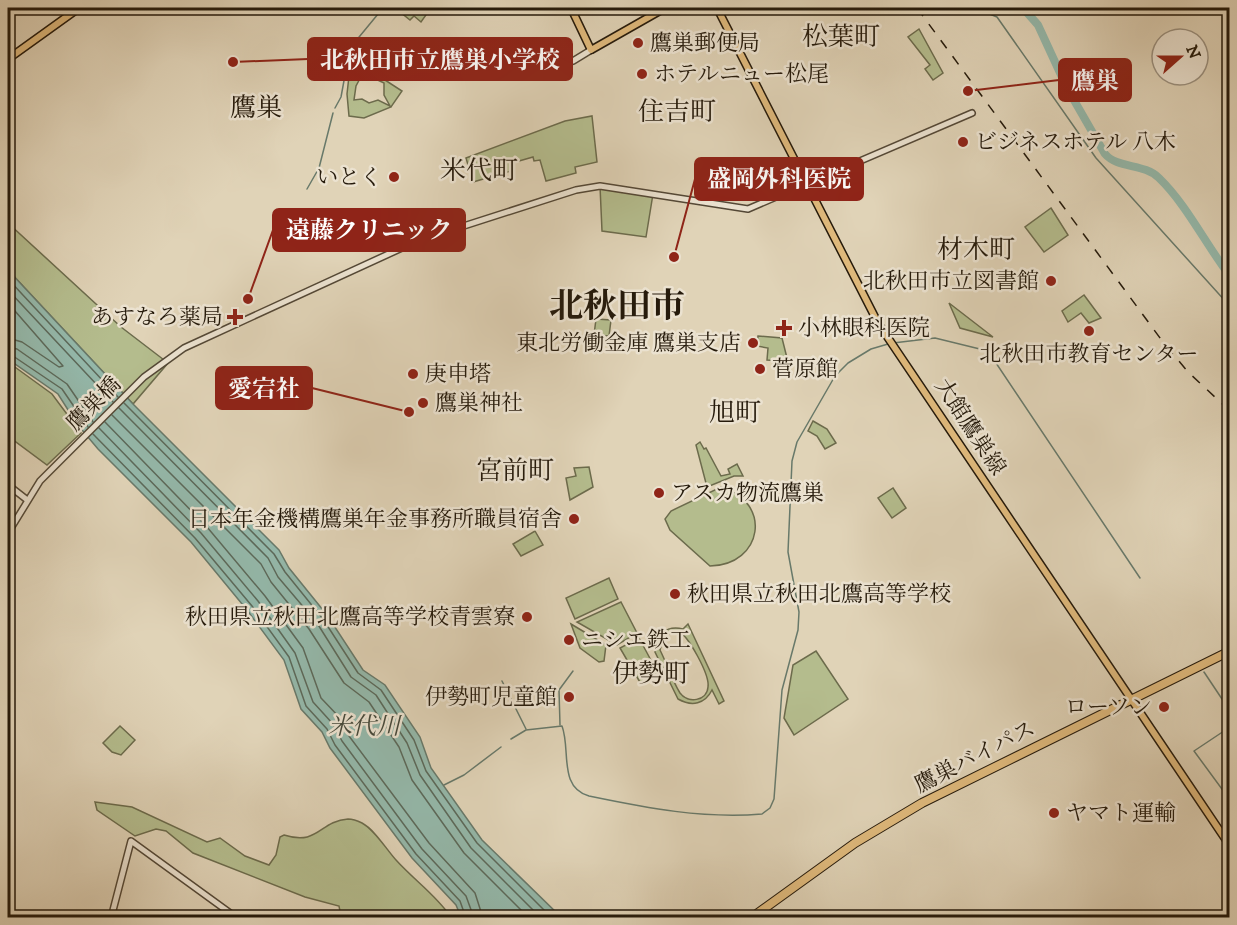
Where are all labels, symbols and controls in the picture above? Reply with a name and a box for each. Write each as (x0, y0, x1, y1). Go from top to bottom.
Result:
district label: 松葉町 (802, 21, 880, 54)
north arrow (1150, 27, 1210, 87)
place label: 鷹巣郵便局 (650, 30, 760, 57)
marker: 鷹巣郵便局 (631, 36, 645, 50)
callout: 北秋田市立鷹巣小学校 (308, 38, 572, 80)
text: N (1181, 42, 1205, 62)
text: 北秋田市立鷹巣小学校 (320, 46, 560, 76)
callout: 鷹巣 (1059, 59, 1131, 101)
place label: ホテルニュー松尾 (654, 61, 829, 88)
marker: ホテルニュー松尾 (635, 67, 649, 81)
text: 鷹巣 (1071, 67, 1119, 97)
district label: 鷹巣 (230, 92, 282, 125)
district label: 住吉町 (638, 96, 716, 129)
place label: ビジネスホテル 八木 (975, 129, 1176, 156)
marker: ビジネスホテル 八木 (956, 135, 970, 149)
district label: 米代町 (440, 155, 518, 188)
callout: 盛岡外科医院 (695, 158, 863, 200)
place label: いとく (316, 164, 382, 191)
text: 盛岡外科医院 (707, 165, 851, 195)
marker: いとく (387, 170, 401, 184)
callout: 遠藤クリニック (273, 209, 465, 251)
text: 遠藤クリニック (286, 216, 452, 246)
district label: 材木町 (937, 234, 1015, 267)
place label: 北秋田市立図書館 (863, 268, 1039, 295)
marker: 北秋田市立図書館 (1044, 274, 1058, 288)
district label: 北秋田市 (549, 286, 685, 328)
place label: あすなろ薬局 (91, 304, 223, 331)
marker: あすなろ薬局 (228, 310, 242, 324)
place label: 小林眼科医院 (798, 315, 930, 342)
marker: 小林眼科医院 (775, 319, 793, 337)
marker: 北秋田市教育センター (1082, 324, 1096, 338)
place label: 東北労働金庫 鷹巣支店 (516, 330, 741, 357)
marker: 東北労働金庫 鷹巣支店 (746, 336, 760, 350)
place label: 北秋田市教育センター (979, 341, 1199, 368)
place label: 菅原館 (772, 356, 838, 383)
place label: 庚申塔 (425, 361, 491, 388)
marker: 菅原館 (753, 362, 767, 376)
callout: 愛宕社 (216, 367, 312, 409)
marker: 庚申塔 (406, 367, 420, 381)
street label: 鷹巣橋 (61, 371, 127, 437)
street label: 大館鷹巣線 (929, 374, 1011, 480)
text: 愛宕社 (228, 375, 300, 405)
place label: 鷹巣神社 (435, 390, 523, 417)
marker: 鷹巣神社 (416, 396, 430, 410)
district label: 旭町 (709, 397, 761, 430)
district label: 宮前町 (476, 455, 554, 488)
place label: アスカ物流鷹巣 (671, 480, 824, 507)
marker: アスカ物流鷹巣 (652, 486, 666, 500)
place label: 日本年金機構鷹巣年金事務所職員宿舎 (188, 506, 562, 533)
marker: 日本年金機構鷹巣年金事務所職員宿舎 (567, 512, 581, 526)
place label: 秋田県立秋田北鷹高等学校 (687, 581, 951, 608)
marker: 秋田県立秋田北鷹高等学校 (668, 587, 682, 601)
place label: 秋田県立秋田北鷹高等学校青雲寮 (185, 604, 515, 631)
marker: 秋田県立秋田北鷹高等学校青雲寮 (520, 610, 534, 624)
place label: ニシエ鉄工 (581, 627, 691, 654)
marker: ニシエ鉄工 (562, 633, 576, 647)
district label: 伊勢町 (612, 658, 690, 691)
place label: 伊勢町児童館 (425, 684, 557, 711)
marker: 伊勢町児童館 (562, 690, 576, 704)
place label: ローソン (1065, 694, 1152, 721)
marker: ローソン (1157, 700, 1171, 714)
water label: 米代川 (328, 712, 403, 742)
street label: 鷹巣バイパス (910, 715, 1040, 799)
place label: ヤマト運輸 (1066, 800, 1176, 827)
marker: ヤマト運輸 (1047, 806, 1061, 820)

